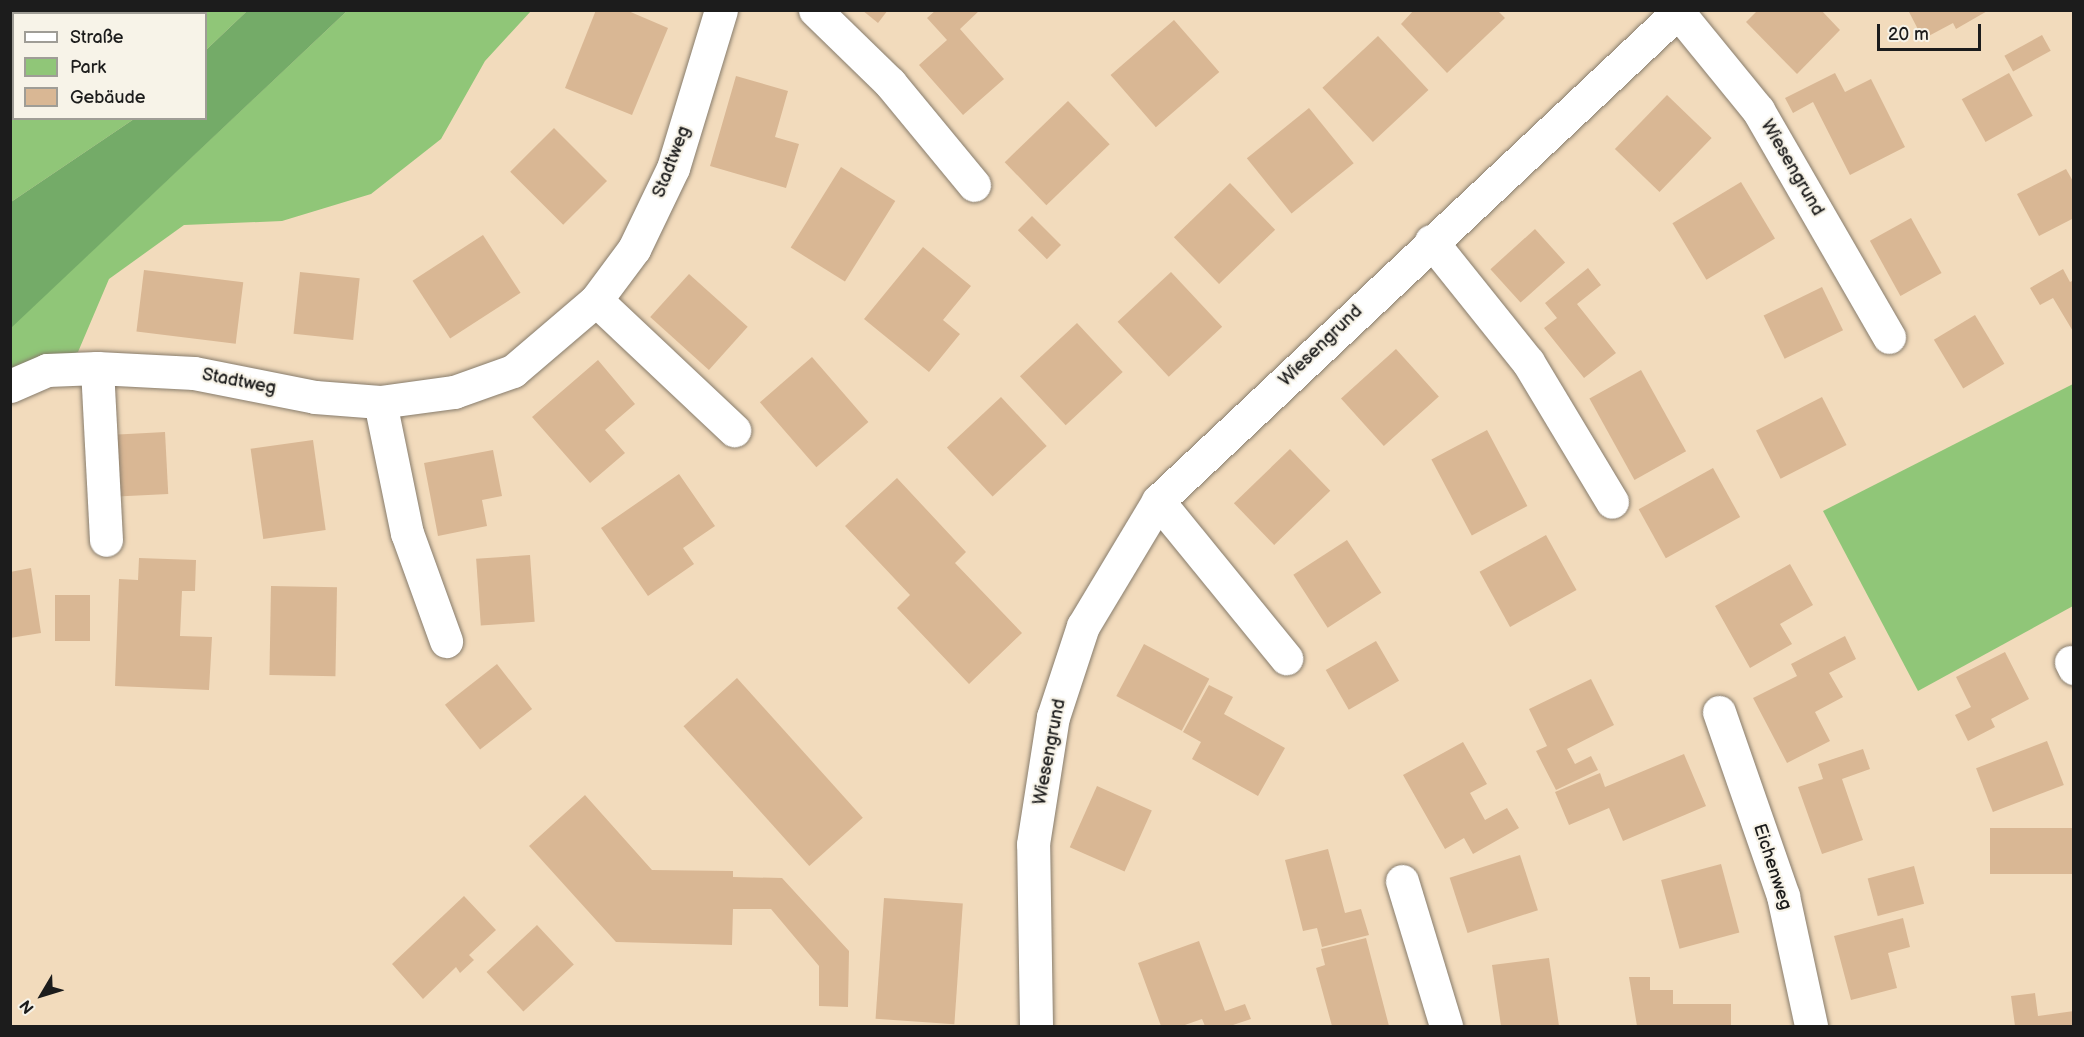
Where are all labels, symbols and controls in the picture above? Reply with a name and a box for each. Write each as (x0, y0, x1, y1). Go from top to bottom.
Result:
legend (12, 12, 207, 120)
scale bar (1880, 12, 1984, 50)
text: 20 m (1888, 24, 1929, 45)
text: Straße (70, 27, 123, 48)
text: Park (70, 57, 106, 78)
text: Gebäude (70, 87, 146, 108)
street label: Wiesengrund (1756, 116, 1828, 220)
street label: Stadtweg (648, 123, 696, 201)
street label: Wiesengrund (1275, 301, 1367, 391)
street label: Stadtweg (200, 364, 278, 400)
street label: Wiesengrund (1029, 697, 1071, 807)
street label: Eichenweg (1748, 821, 1796, 913)
north arrow (12, 965, 72, 1025)
text: N (16, 996, 39, 1017)

